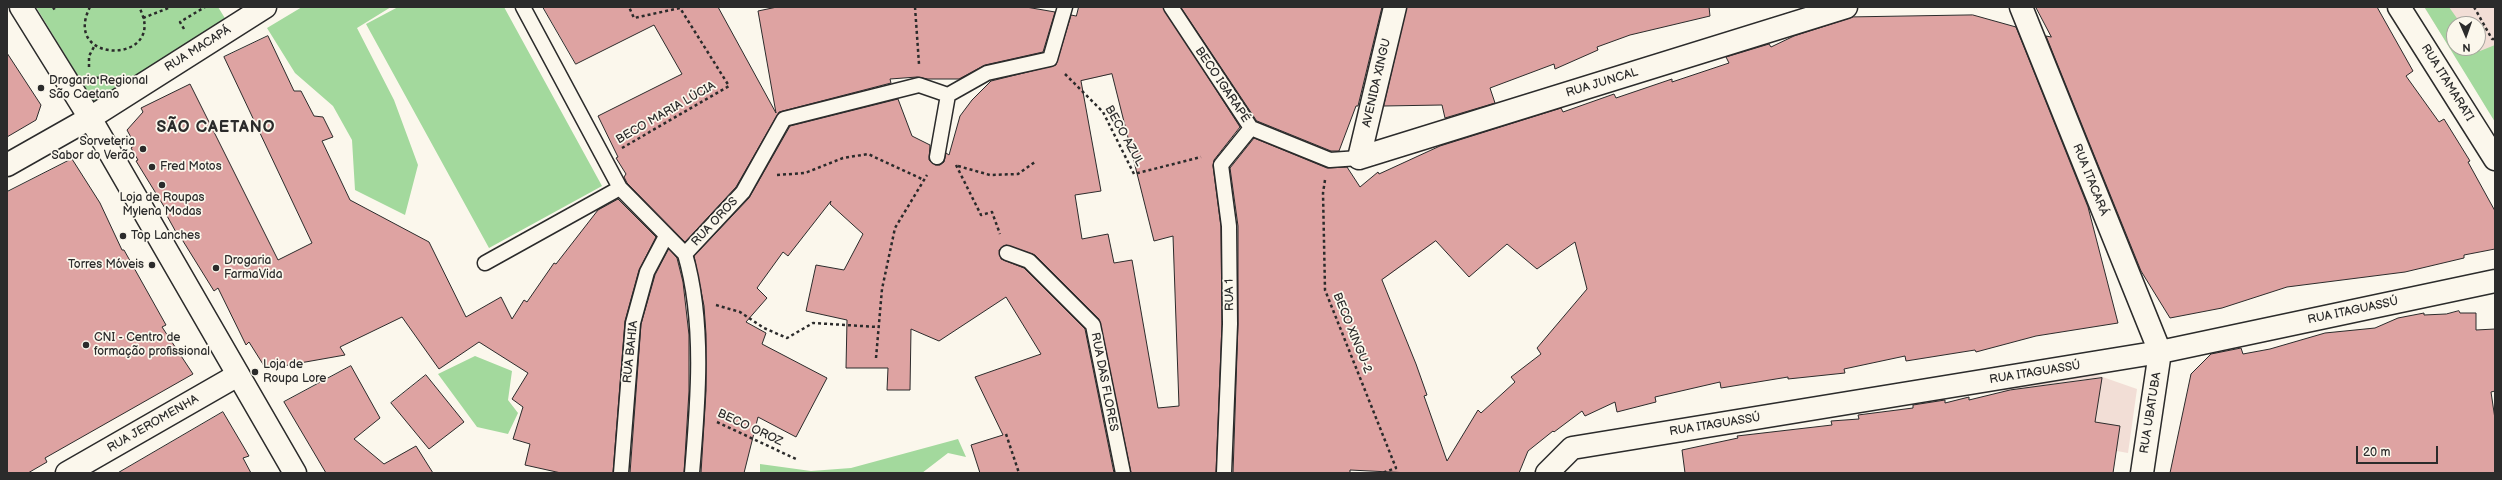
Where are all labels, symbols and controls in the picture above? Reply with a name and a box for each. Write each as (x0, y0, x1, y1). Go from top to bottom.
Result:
north arrow (2446, 16, 2486, 56)
street label: RUA MACAPÁ (162, 23, 234, 75)
street label: AVENIDA XINGU (1360, 37, 1394, 129)
text: N (2462, 41, 2471, 54)
street label: RUA ITAMARATI (2418, 42, 2476, 124)
street label: BECO IGARAPÉ (1191, 45, 1253, 125)
street label: RUA JUNCAL (1564, 65, 1640, 101)
place label: Drogaria Regional São Caetano (49, 74, 148, 102)
street label: BECO MARIA LÚCIA (614, 79, 718, 147)
marker: Drogaria Regional São Caetano (36, 83, 46, 93)
street label: BECO AZUL (1101, 103, 1147, 169)
district label: SÃO CAETANO (157, 118, 275, 138)
place label: Sorveteria Sabor do Verão (52, 135, 135, 163)
street label: RUA ITACARÁ (2069, 142, 2111, 218)
marker: Sorveteria Sabor do Verão (138, 144, 148, 154)
place label: Fred Motos (160, 160, 222, 174)
marker: Fred Motos (147, 162, 157, 172)
marker: Loja de Roupas Mylena Modas (157, 180, 167, 190)
place label: Loja de Roupas Mylena Modas (120, 191, 204, 219)
street label: RUA OROS (689, 195, 741, 249)
place label: Top Lanches (131, 229, 200, 243)
marker: Top Lanches (118, 231, 128, 241)
place label: Drogaria FarmaVida (224, 254, 283, 282)
place label: Torres Móveis (68, 258, 144, 272)
marker: Torres Móveis (147, 260, 157, 270)
marker: Drogaria FarmaVida (211, 263, 221, 273)
street label: RUA 1 (1223, 279, 1237, 311)
street label: BECO XINGU-2 (1329, 291, 1375, 375)
street label: RUA ITAGUASSÚ (2307, 294, 2399, 328)
street label: RUA BAHIA (621, 320, 641, 384)
place label: CNI - Centro de formação profissional (94, 331, 210, 359)
street label: RUA DAS FLORES (1087, 331, 1121, 433)
marker: CNI - Centro de formação profissional (81, 340, 91, 350)
place label: Loja de Roupa Lore (263, 358, 326, 386)
street label: RUA ITAGUASSÚ (1988, 359, 2082, 387)
marker: Loja de Roupa Lore (250, 367, 260, 377)
street label: RUA UBATUBA (2137, 371, 2165, 455)
street label: RUA JEROMENHA (105, 392, 201, 456)
street label: BECO OROZ (715, 407, 785, 449)
street label: RUA ITAGUASSÚ (1668, 411, 1762, 439)
scale bar (2358, 438, 2440, 464)
text: 20 m (2363, 445, 2390, 460)

